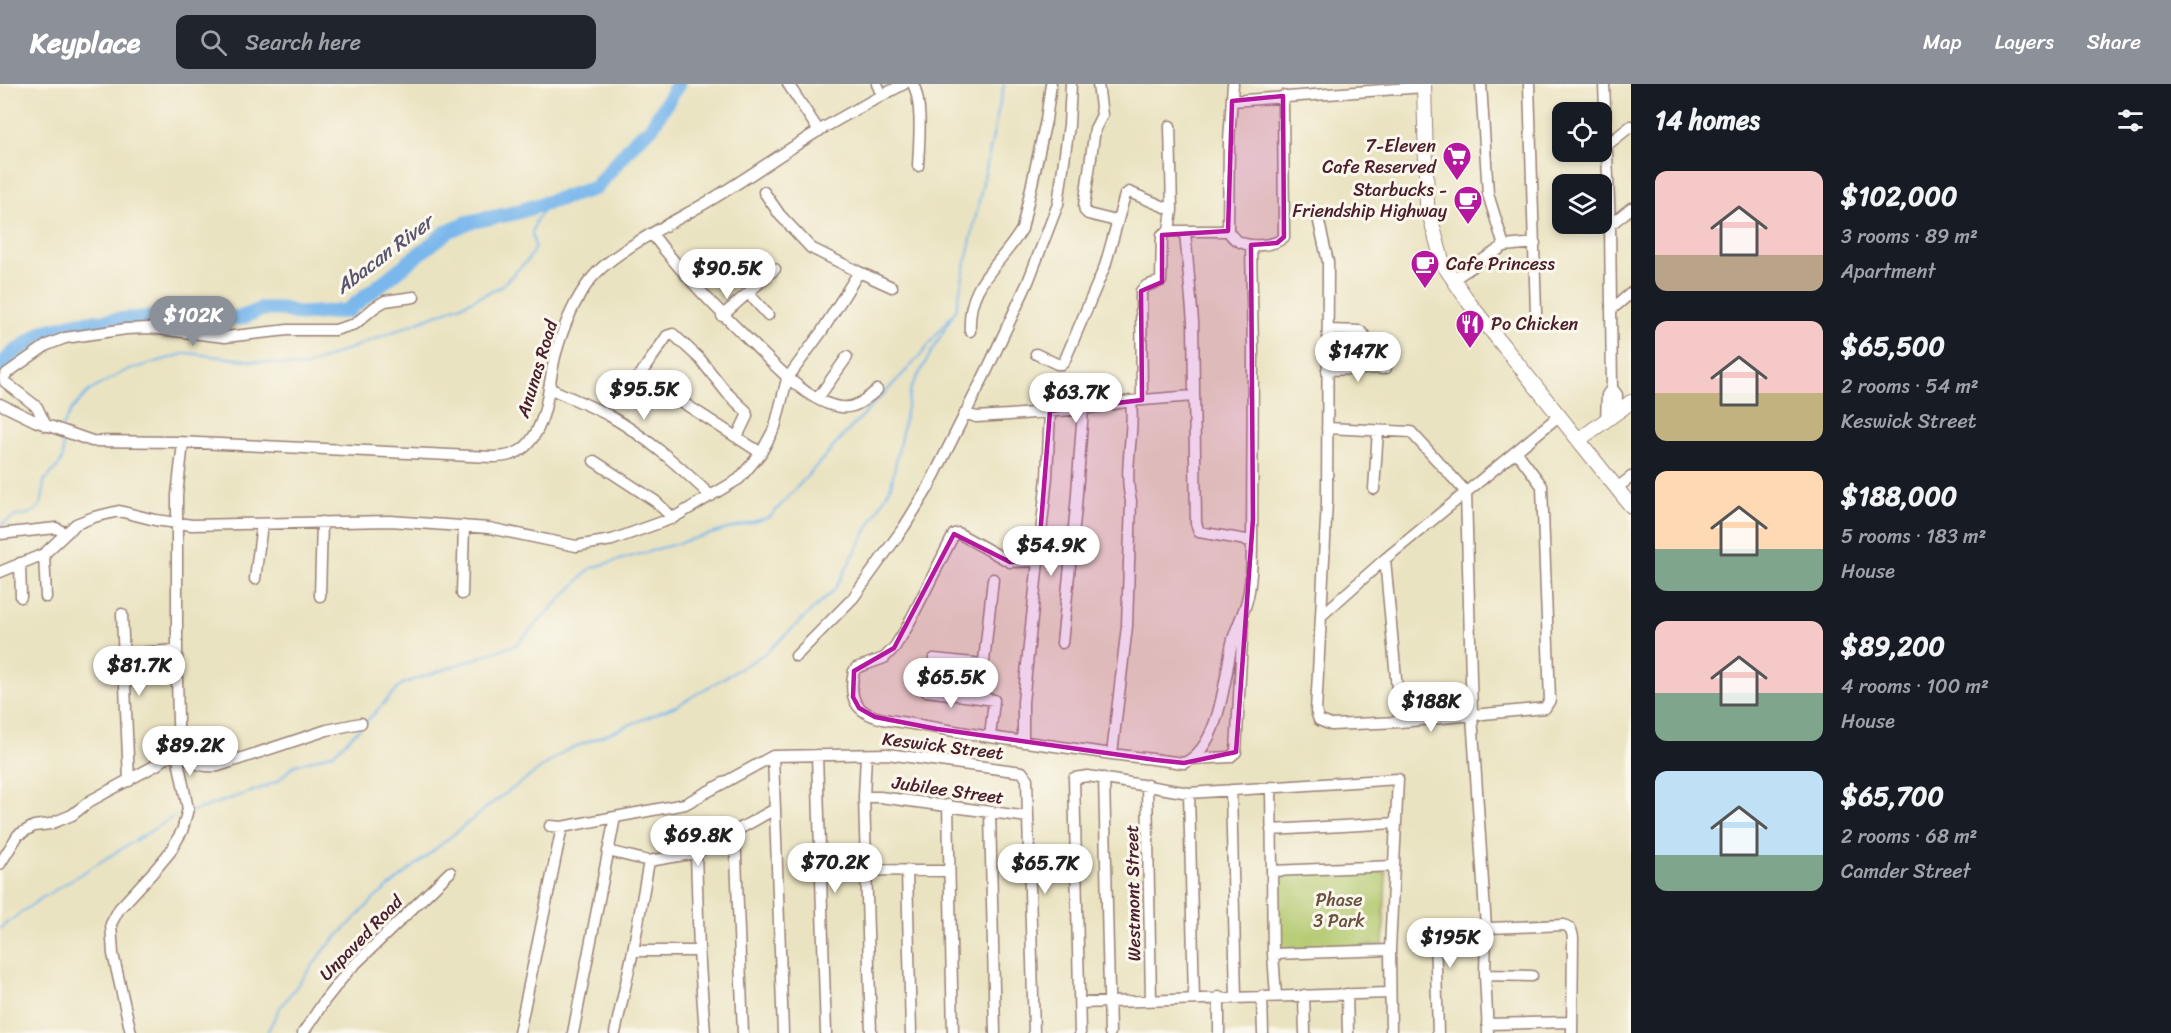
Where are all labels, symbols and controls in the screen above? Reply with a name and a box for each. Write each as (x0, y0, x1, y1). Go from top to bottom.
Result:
search box (176, 15, 596, 69)
text: Keyplace (30, 18, 140, 67)
text: Search here (245, 23, 361, 62)
text: Map (1923, 23, 1962, 61)
text: Layers (1995, 23, 2054, 61)
text: Share (2087, 23, 2141, 61)
icon: search (197, 26, 230, 59)
text: 14 homes (1655, 97, 1760, 143)
map controls (1552, 102, 1612, 234)
button: locate (1552, 102, 1612, 162)
icon: filters (2114, 104, 2147, 137)
place label: 7-Eleven Cafe Reserved (1322, 130, 1438, 183)
supermarket icon: 7-Eleven Cafe Reserved (1441, 140, 1473, 182)
text: $102,000 (1841, 173, 1957, 219)
place label: Starbucks - Friendship Highway (1292, 174, 1448, 227)
button: layers (1552, 174, 1612, 234)
cafe icon: Starbucks - Friendship Highway (1452, 184, 1484, 226)
icon: home (1703, 195, 1775, 267)
water label: Abacan River (327, 203, 444, 304)
text: 3 rooms · 89 m² (1841, 219, 1978, 254)
cafe icon: Cafe Princess (1409, 248, 1441, 290)
place label: Cafe Princess (1446, 248, 1555, 280)
pin: $90.5K (678, 249, 776, 300)
text: $90.5K (693, 251, 761, 286)
text: Apartment (1841, 254, 1935, 289)
pin: $102K (151, 296, 235, 347)
text: $102K (164, 298, 222, 333)
restaurant icon: Po Chicken (1454, 308, 1486, 350)
place label: Po Chicken (1491, 308, 1579, 340)
street label: Anunas Road (507, 315, 567, 423)
text: $65,500 (1841, 323, 1945, 369)
pin: $147K (1316, 332, 1400, 383)
text: $147K (1329, 334, 1387, 369)
icon: home (1703, 345, 1775, 417)
text: 2 rooms · 54 m² (1841, 369, 1979, 404)
pin: $95.5K (595, 370, 693, 421)
text: $95.5K (610, 372, 678, 407)
pin: $63.7K (1027, 373, 1125, 424)
text: $63.7K (1043, 375, 1109, 410)
text: Keswick Street (1841, 404, 1977, 439)
text: $188,000 (1841, 473, 1957, 519)
icon: home (1703, 495, 1775, 567)
text: 5 rooms · 183 m² (1841, 519, 1986, 554)
pin: $54.9K (1002, 526, 1100, 577)
text: $54.9K (1017, 528, 1085, 563)
text: House (1841, 554, 1895, 589)
text: $89,200 (1841, 623, 1945, 669)
icon: home (1703, 645, 1775, 717)
pin: $81.7K (90, 646, 188, 697)
text: $81.7K (107, 648, 171, 683)
pin: $65.5K (902, 658, 1000, 709)
text: $65.5K (917, 660, 985, 695)
text: 4 rooms · 100 m² (1841, 669, 1989, 704)
pin: $188K (1389, 682, 1473, 733)
text: $188K (1402, 684, 1460, 719)
text: House (1841, 704, 1895, 739)
street label: Keswick Street (880, 723, 1006, 769)
pin: $89.2K (141, 726, 239, 777)
text: $89.2K (156, 728, 224, 763)
street label: Jubilee Street (889, 766, 1006, 814)
text: $65,700 (1841, 773, 1944, 819)
icon: home (1703, 795, 1775, 867)
pin: $69.8K (649, 816, 747, 867)
text: $69.8K (664, 818, 732, 853)
text: 2 rooms · 68 m² (1841, 819, 1977, 854)
street label: Westmont Street (1116, 824, 1150, 962)
pin: $70.2K (786, 843, 884, 894)
pin: $65.7K (996, 844, 1094, 895)
text: $70.2K (801, 845, 869, 880)
text: $65.7K (1012, 846, 1078, 881)
text: Camder Street (1841, 854, 1971, 889)
park label: Phase 3 Park (1313, 884, 1365, 937)
street label: Unpaved Road (311, 886, 412, 989)
pin: $195K (1408, 918, 1492, 969)
text: $195K (1421, 920, 1479, 955)

